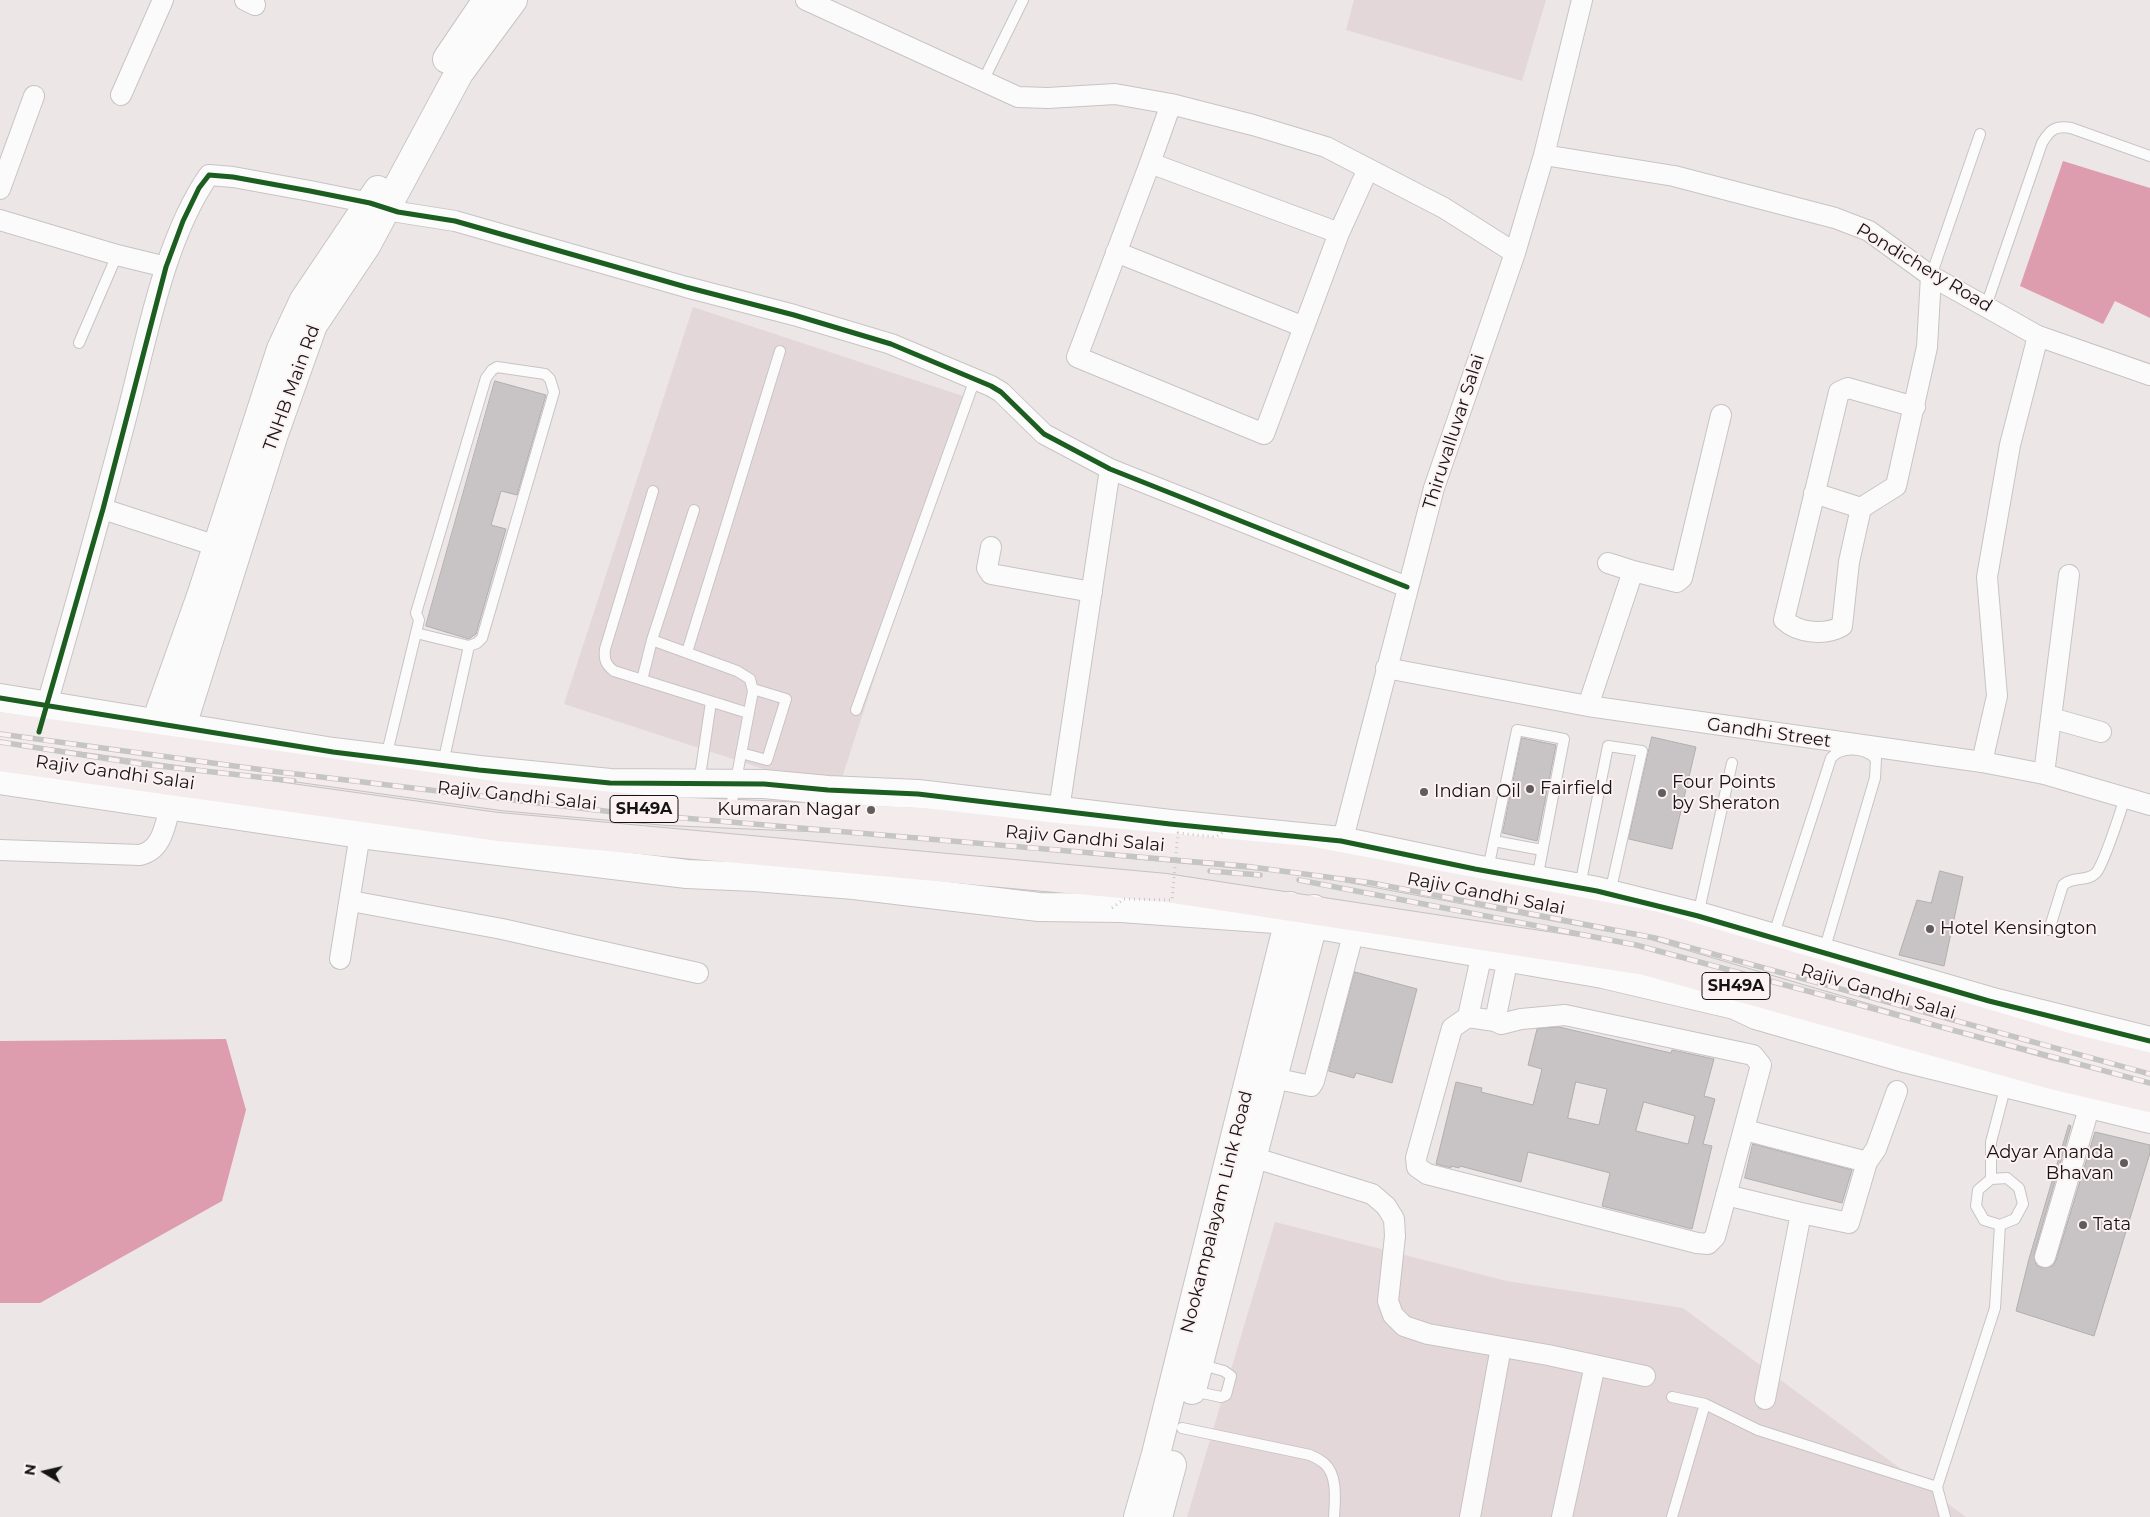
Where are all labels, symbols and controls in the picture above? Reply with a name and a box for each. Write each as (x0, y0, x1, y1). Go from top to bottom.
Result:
street label: Pondichery Road (1852, 219, 1996, 317)
street label: TNHB Main Rd (259, 322, 325, 454)
street label: Thiruvalluvar Salai (1419, 351, 1489, 513)
street label: Gandhi Street (1706, 714, 1832, 752)
street label: Rajiv Gandhi Salai (34, 751, 196, 795)
place label: Four Points by Sheraton (1672, 772, 1780, 814)
street label: Rajiv Gandhi Salai (436, 777, 598, 815)
place label: Fairfield (1540, 778, 1613, 800)
place label: Indian Oil (1434, 781, 1521, 803)
marker: Fairfield (1524, 783, 1536, 795)
marker: Indian Oil (1418, 786, 1430, 798)
marker: Four Points by Sheraton (1656, 787, 1668, 799)
road number: SH49A (610, 796, 678, 822)
place label: Kumaran Nagar (717, 799, 861, 821)
marker: Kumaran Nagar (865, 804, 877, 816)
street label: Rajiv Gandhi Salai (1004, 821, 1166, 857)
street label: Rajiv Gandhi Salai (1405, 868, 1567, 920)
place label: Hotel Kensington (1940, 918, 2097, 940)
marker: Hotel Kensington (1924, 923, 1936, 935)
street label: Rajiv Gandhi Salai (1798, 960, 1958, 1024)
road number: SH49A (1702, 972, 1770, 999)
street label: Nookampalayam Link Road (1176, 1088, 1258, 1336)
place label: Adyar Ananda Bhavan (1986, 1142, 2114, 1184)
marker: Adyar Ananda Bhavan (2118, 1157, 2130, 1169)
place label: Tata (2093, 1214, 2131, 1236)
marker: Tata (2077, 1219, 2089, 1231)
north arrow (20, 1447, 70, 1497)
text: N (20, 1463, 40, 1477)

